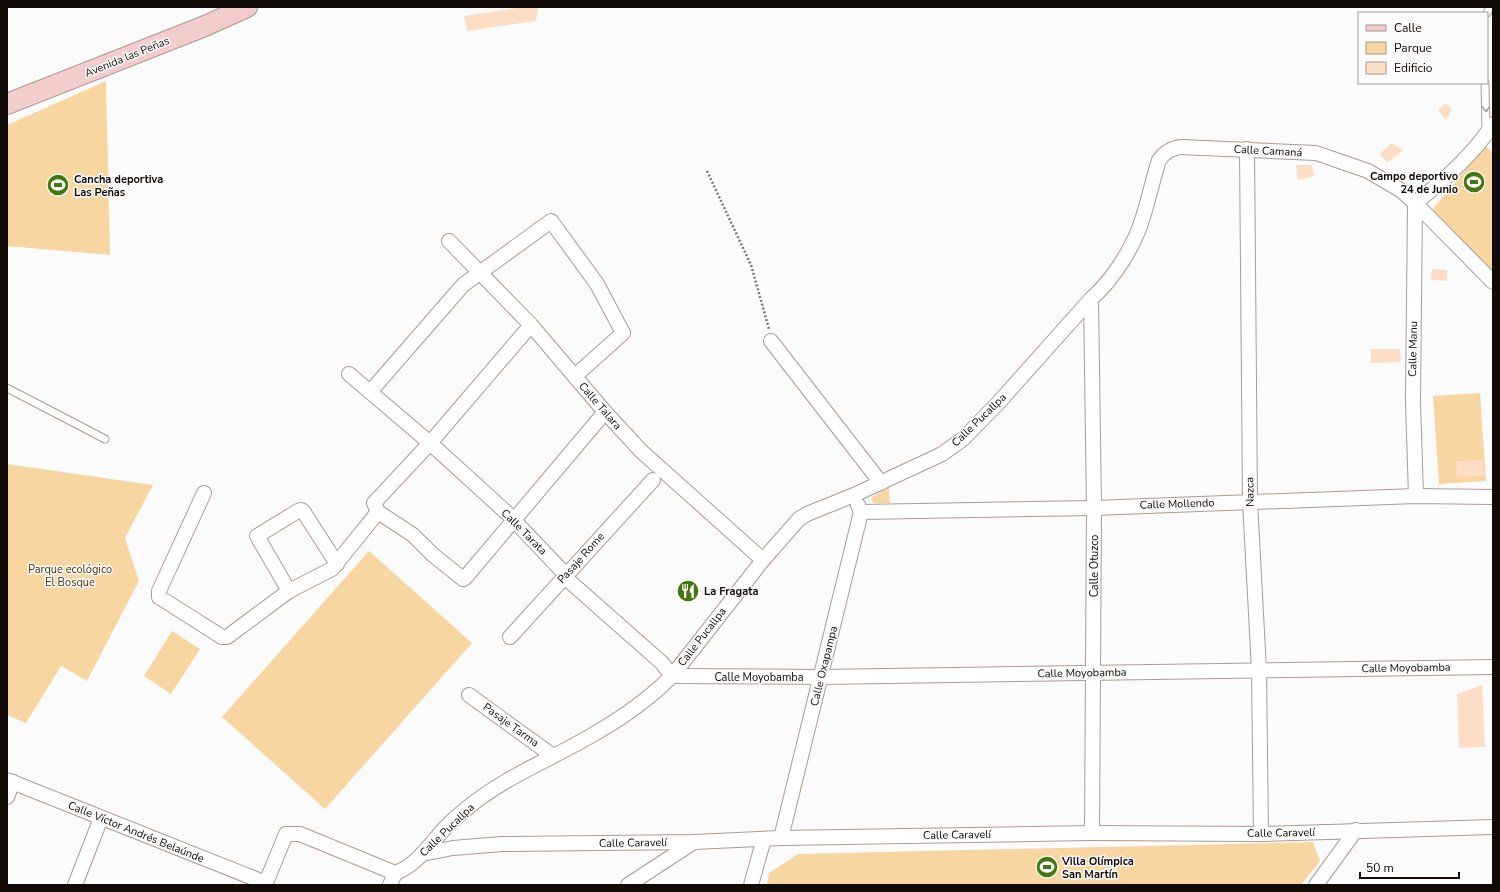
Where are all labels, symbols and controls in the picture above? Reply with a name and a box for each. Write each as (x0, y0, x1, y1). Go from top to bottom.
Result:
legend (1358, 12, 1488, 84)
text: Calle (1394, 20, 1422, 36)
street label: Avenida las Peñas (82, 33, 172, 81)
text: Parque (1394, 40, 1432, 56)
text: Edificio (1394, 60, 1433, 76)
one-way arrow (1482, 106, 1490, 112)
street label: Calle Camaná (1233, 142, 1303, 160)
place label: Campo deportivo 24 de Junio (1370, 169, 1458, 197)
sports icon: Campo deportivo 24 de Junio (1461, 169, 1487, 195)
sports icon: Cancha deportiva Las Peñas (45, 172, 71, 198)
place label: Cancha deportiva Las Peñas (74, 172, 163, 200)
street label: Calle Manu (1405, 321, 1421, 377)
street label: Calle Talara (575, 379, 625, 433)
street label: Calle Pucallpa (948, 390, 1010, 450)
street label: Nazca (1242, 477, 1258, 507)
street label: Calle Mollendo (1139, 495, 1215, 513)
street label: Calle Tarata (498, 506, 550, 558)
street label: Pasaje Rome (554, 529, 608, 587)
street label: Calle Otuzco (1087, 535, 1102, 597)
park label: Parque ecológico El Bosque (28, 562, 112, 590)
restaurant icon: La Fragata (675, 578, 701, 604)
place label: La Fragata (704, 584, 758, 599)
street label: Calle Pucallpa (674, 604, 730, 670)
street label: Calle Oxapampa (807, 624, 841, 708)
street label: Calle Moyobamba (1361, 660, 1451, 676)
street label: Calle Moyobamba (1037, 665, 1127, 681)
street label: Calle Moyobamba (714, 670, 804, 685)
street label: Pasaje Tarma (480, 700, 542, 750)
street label: Calle Víctor Andrés Belaúnde (66, 798, 206, 866)
street label: Calle Pucallpa (416, 800, 478, 860)
street label: Calle Caravelí (1247, 825, 1317, 841)
street label: Calle Caravelí (923, 827, 993, 843)
street label: Calle Caravelí (599, 835, 669, 851)
sports icon: Villa Olímpica San Martín (1034, 854, 1060, 880)
place label: Villa Olímpica San Martín (1061, 854, 1134, 882)
scale bar (1360, 854, 1459, 880)
text: 50 m (1366, 860, 1394, 876)

